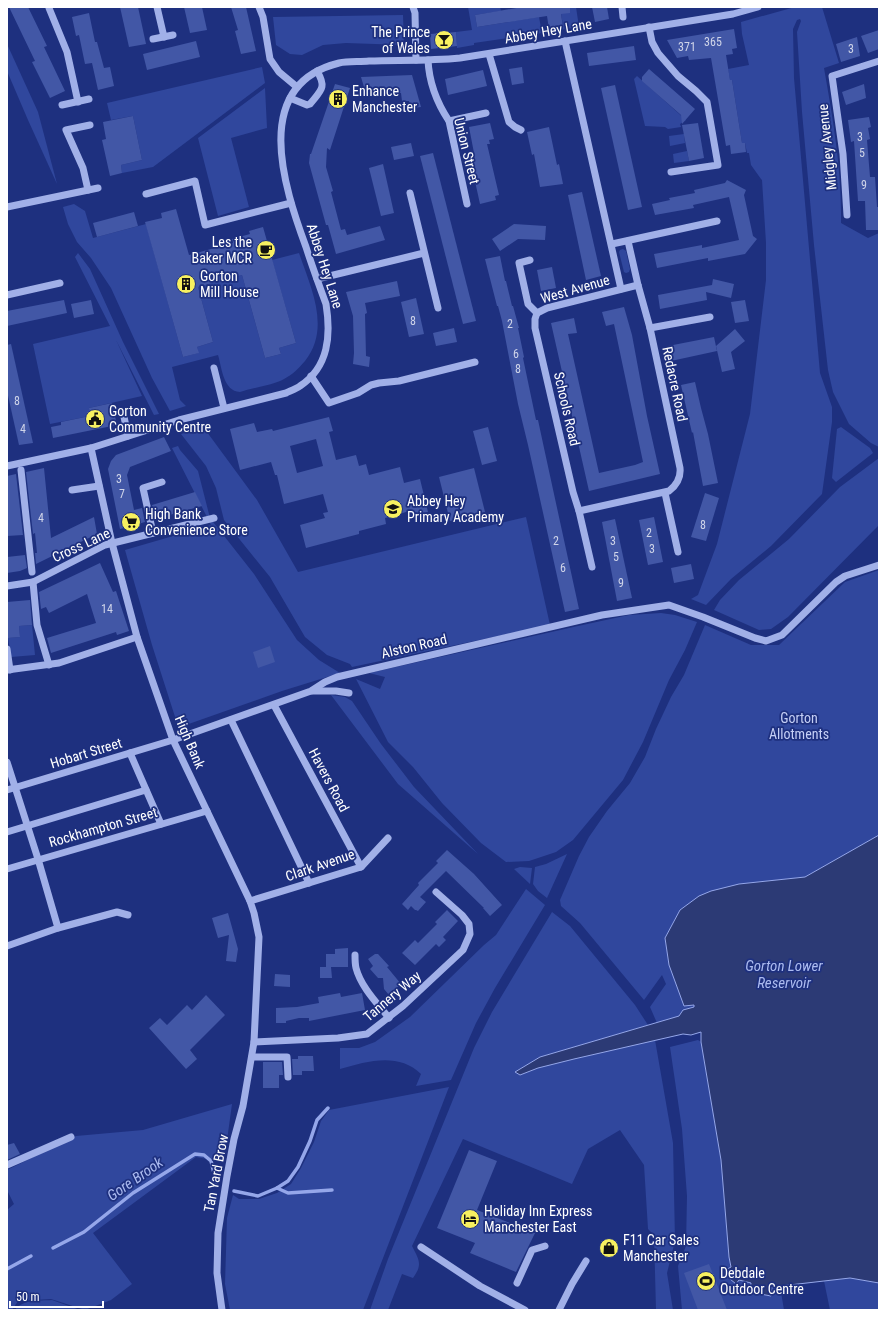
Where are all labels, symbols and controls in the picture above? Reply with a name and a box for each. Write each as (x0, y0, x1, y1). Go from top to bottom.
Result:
street label: Abbey Hey Lane (503, 15, 593, 47)
place label: The Prince of Wales (371, 24, 430, 56)
bar icon: The Prince of Wales (433, 29, 455, 51)
house number: 365 (704, 35, 722, 49)
house number: 371 (678, 40, 696, 54)
house number: 3 (848, 42, 854, 56)
place label: Enhance Manchester (352, 83, 417, 115)
building icon: Enhance Manchester (327, 88, 349, 110)
street label: Midgley Avenue (814, 103, 839, 191)
street label: Union Street (451, 116, 483, 186)
house number: 3 (857, 130, 863, 144)
house number: 5 (859, 146, 865, 160)
house number: 9 (861, 178, 867, 192)
street label: Abbey Hey Lane (304, 222, 346, 311)
place label: Les the Baker MCR (191, 234, 253, 266)
cafe icon: Les the Baker MCR (255, 239, 277, 261)
place label: Gorton Mill House (200, 268, 259, 300)
street label: West Avenue (539, 271, 612, 306)
building icon: Gorton Mill House (175, 273, 197, 295)
house number: 8 (410, 314, 416, 328)
house number: 2 (507, 317, 513, 331)
street label: Redacre Road (659, 345, 691, 423)
house number: 6 (513, 347, 519, 361)
house number: 8 (515, 362, 521, 376)
street label: Schools Road (551, 370, 583, 448)
house number: 8 (14, 394, 20, 408)
place label: Gorton Community Centre (109, 403, 212, 435)
public building icon: Gorton Community Centre (84, 408, 106, 430)
house number: 4 (20, 422, 26, 436)
house number: 3 (116, 472, 122, 486)
house number: 7 (119, 487, 125, 501)
place label: Abbey Hey Primary Academy (407, 493, 504, 525)
school or university icon: Abbey Hey Primary Academy (382, 498, 404, 520)
place label: High Bank Convenience Store (145, 506, 248, 538)
house number: 4 (38, 511, 44, 525)
supermarket icon: High Bank Convenience Store (120, 511, 142, 533)
house number: 8 (700, 518, 706, 532)
street label: Cross Lane (50, 525, 113, 565)
house number: 2 (646, 526, 652, 540)
house number: 2 (553, 534, 559, 548)
house number: 3 (610, 534, 616, 548)
house number: 3 (649, 542, 655, 556)
house number: 5 (613, 550, 619, 564)
house number: 6 (560, 561, 566, 575)
house number: 9 (618, 576, 624, 590)
house number: 14 (101, 602, 113, 616)
street label: Alston Road (380, 631, 448, 661)
park label: Gorton Allotments (769, 710, 829, 742)
street label: High Bank (172, 713, 209, 772)
street label: Hobart Street (48, 735, 124, 771)
street label: Havers Road (306, 745, 352, 815)
street label: Rockhampton Street (47, 804, 159, 850)
street label: Clark Avenue (283, 846, 357, 884)
water label: Gorton Lower Reservoir (745, 957, 823, 992)
street label: Tannery Way (360, 967, 424, 1025)
street label: Tan Yard Brow (201, 1133, 231, 1213)
water label: Gore Brook (104, 1153, 167, 1205)
place label: Holiday Inn Express Manchester East (484, 1203, 592, 1235)
hotel icon: Holiday Inn Express Manchester East (459, 1208, 481, 1230)
place label: F11 Car Sales Manchester (623, 1232, 699, 1264)
shop icon: F11 Car Sales Manchester (598, 1237, 620, 1259)
place label: Debdale Outdoor Centre (720, 1265, 804, 1297)
sports icon: Debdale Outdoor Centre (695, 1270, 717, 1292)
scale bar (10, 1283, 103, 1309)
text: 50 m (16, 1290, 40, 1304)

